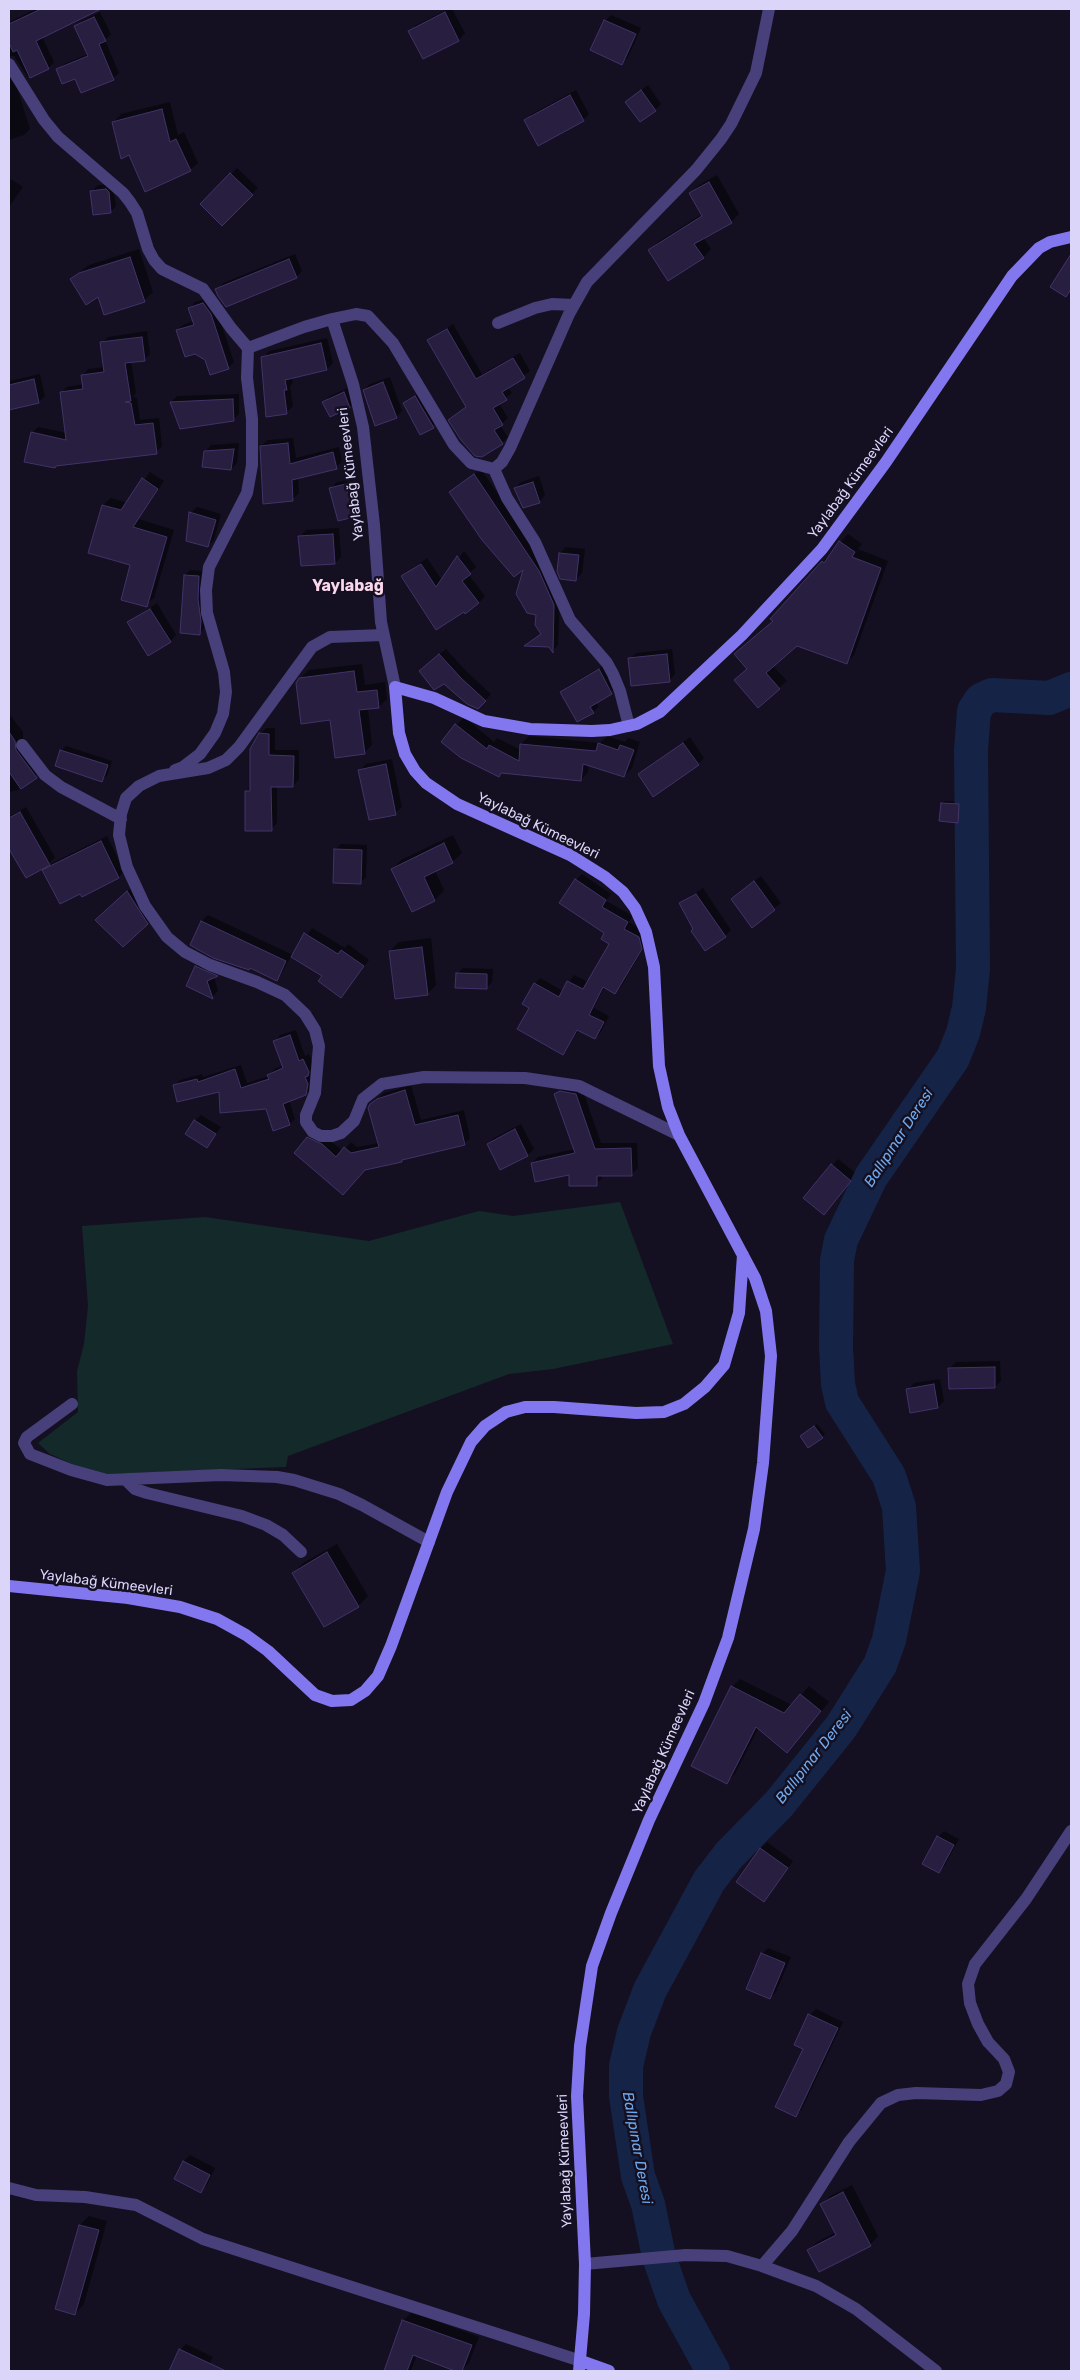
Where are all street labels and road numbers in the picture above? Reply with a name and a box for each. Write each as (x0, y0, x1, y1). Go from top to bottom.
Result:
street label: Yaylabağ Kümeevleri (334, 406, 368, 542)
street label: Yaylabağ Kümeevleri (805, 424, 897, 542)
street label: Yaylabağ Kümeevleri (474, 789, 602, 863)
street label: Yaylabağ Kümeevleri (38, 1566, 174, 1600)
street label: Yaylabağ Kümeevleri (629, 1687, 699, 1817)
street label: Yaylabağ Kümeevleri (554, 2094, 576, 2228)

